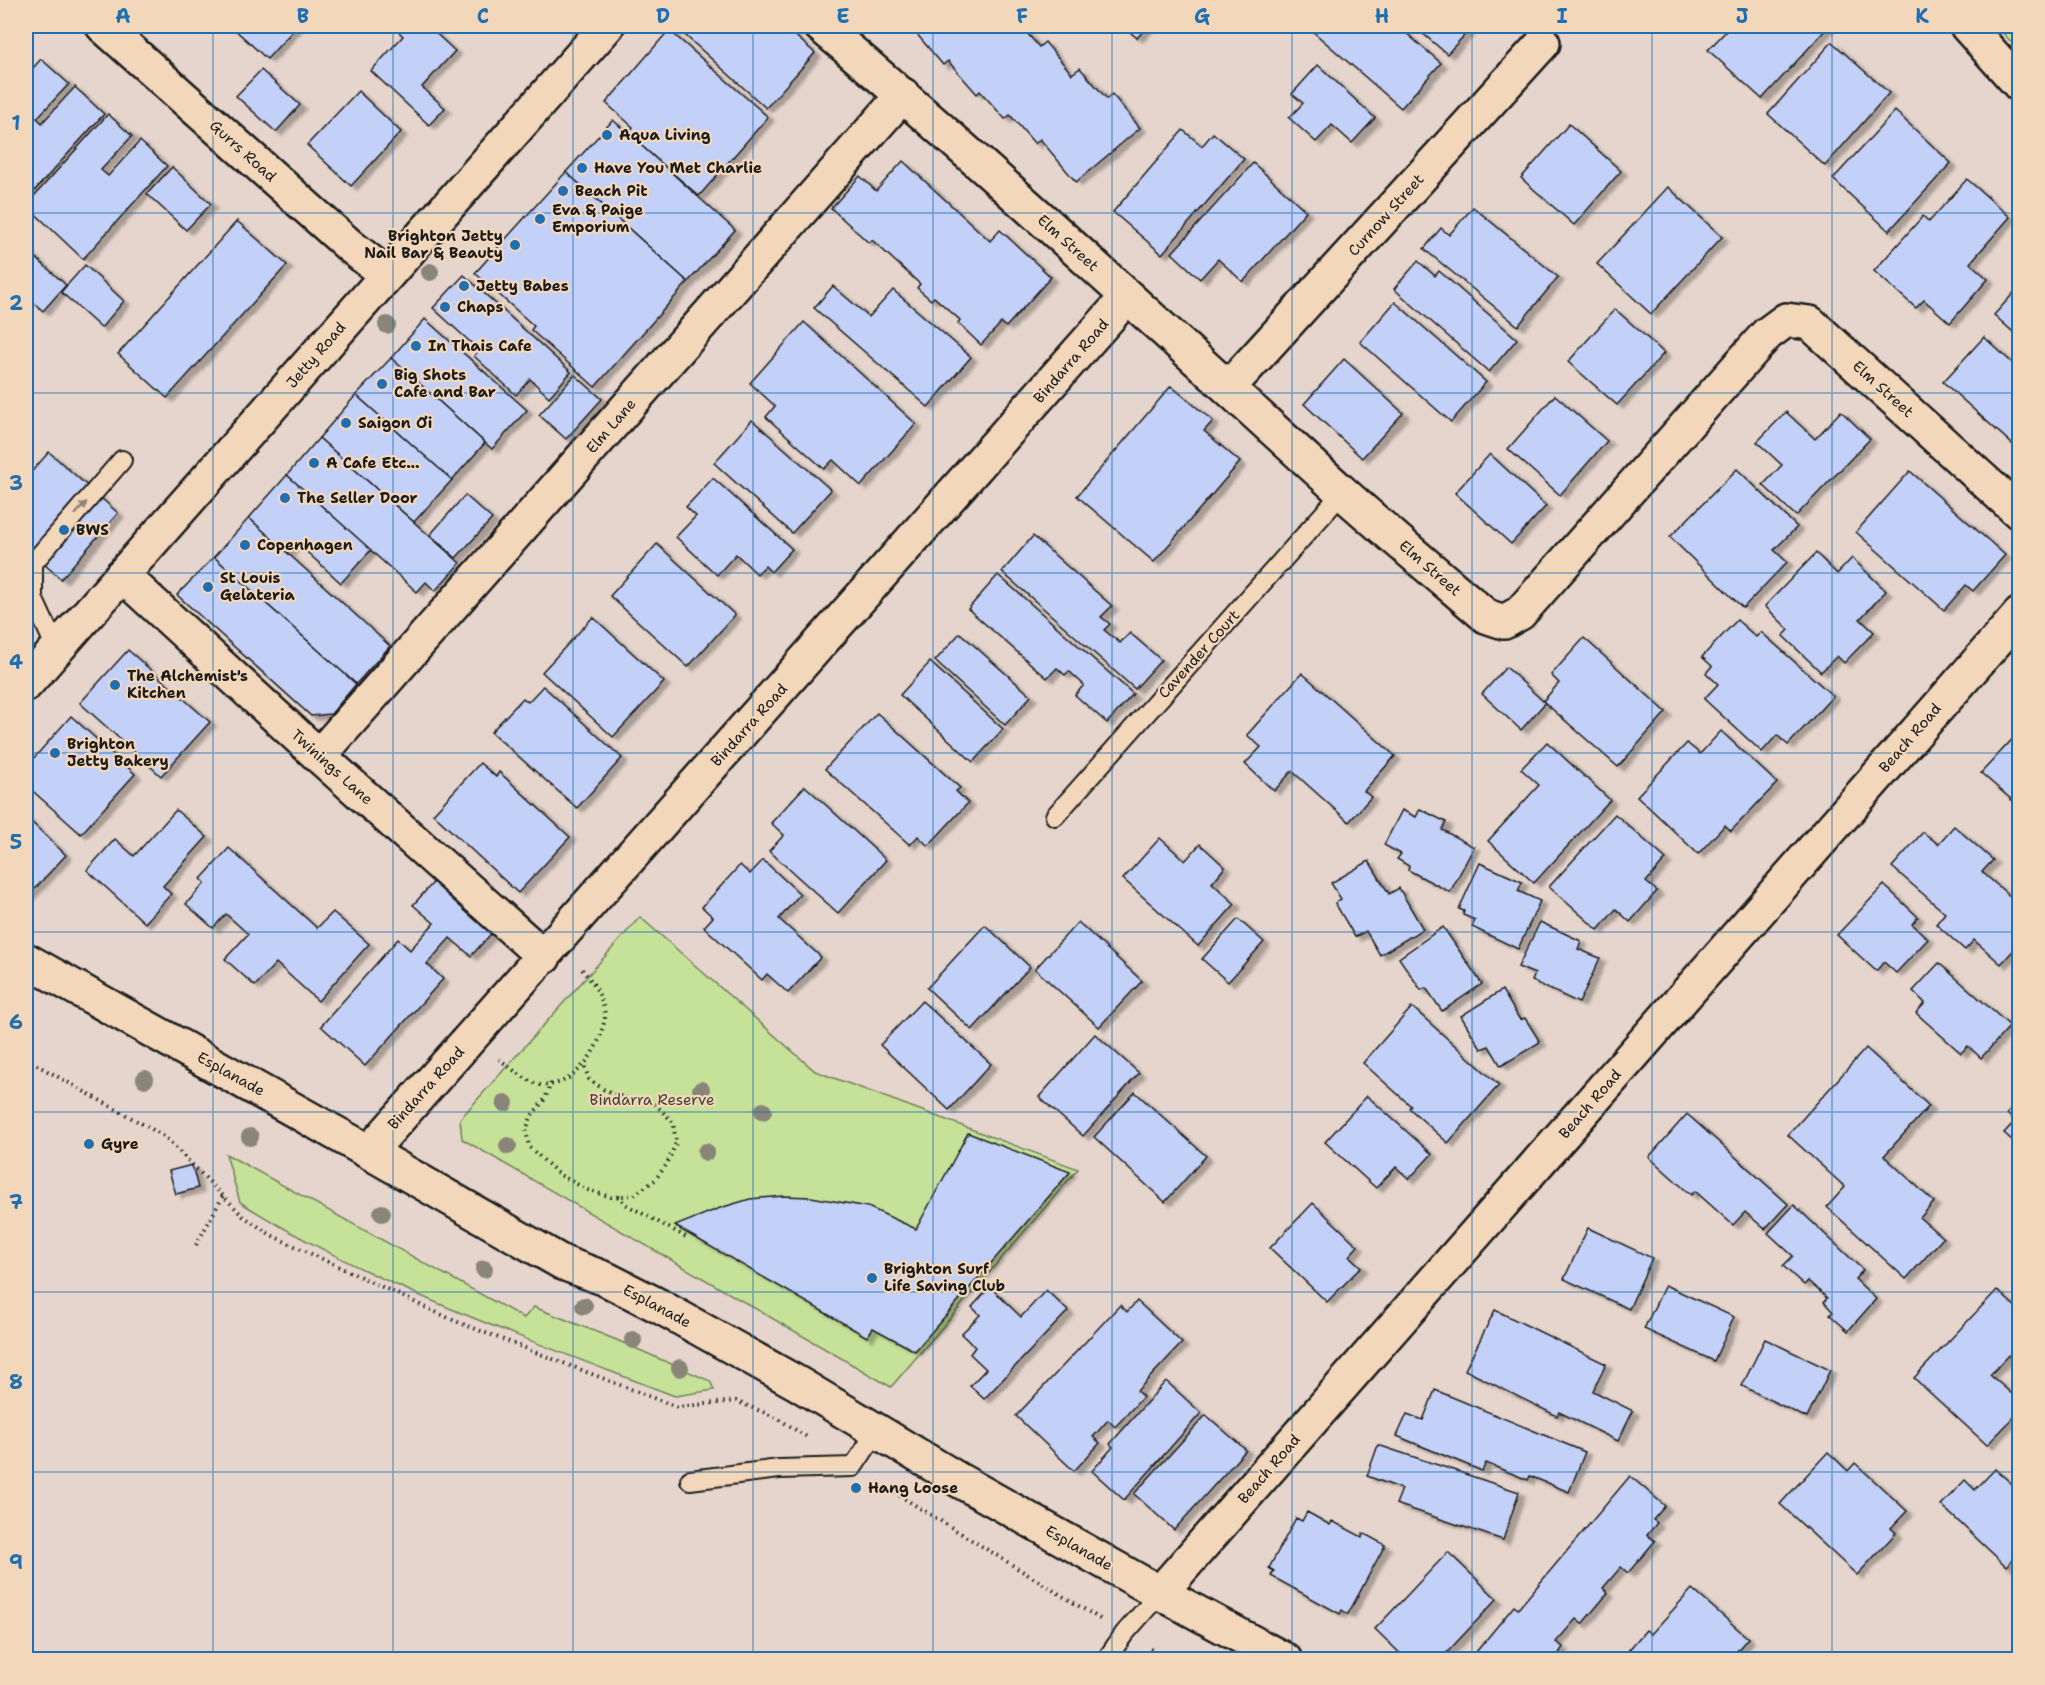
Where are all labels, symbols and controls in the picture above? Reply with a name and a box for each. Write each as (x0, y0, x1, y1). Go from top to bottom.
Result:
text: A (115, 3, 131, 29)
text: B (297, 3, 309, 29)
text: C (477, 3, 489, 29)
text: D (656, 3, 670, 29)
text: E (836, 3, 850, 29)
text: F (1016, 3, 1028, 29)
text: G (1194, 3, 1210, 29)
text: H (1375, 3, 1389, 29)
text: I (1556, 3, 1568, 29)
text: J (1736, 3, 1749, 29)
text: K (1915, 3, 1929, 29)
text: 1 (11, 110, 21, 136)
street label: Gurrs Road (205, 116, 281, 187)
place label: Aqua Living (619, 125, 711, 145)
marker: Aqua Living (600, 128, 614, 142)
place label: Have You Met Charlie (594, 158, 762, 178)
marker: Have You Met Charlie (575, 161, 589, 175)
street label: Curnow Street (1344, 170, 1428, 260)
place label: Beach Pit (575, 181, 648, 201)
marker: Beach Pit (556, 184, 570, 198)
place label: Eva & Paige Emporium (552, 200, 643, 237)
street label: Elm Street (1033, 210, 1103, 276)
marker: Eva & Paige Emporium (533, 212, 547, 226)
place label: Brighton Jetty Nail Bar & Beauty (364, 226, 503, 263)
marker: Brighton Jetty Nail Bar & Beauty (508, 238, 522, 252)
place label: Jetty Babes (476, 276, 569, 296)
marker: Jetty Babes (457, 279, 471, 293)
text: 2 (9, 290, 23, 316)
place label: Chaps (457, 297, 503, 317)
marker: Chaps (438, 300, 452, 314)
street label: Bindarra Road (1029, 314, 1113, 407)
street label: Jetty Road (282, 317, 350, 392)
place label: In Thais Cafe (428, 336, 532, 356)
marker: In Thais Cafe (409, 339, 423, 353)
street label: Elm Street (1848, 356, 1918, 422)
place label: Big Shots Cafe and Bar (394, 365, 496, 402)
marker: Big Shots Cafe and Bar (375, 377, 389, 391)
street label: Elm Lane (582, 394, 640, 458)
place label: Saigon Ơi (358, 413, 432, 433)
marker: Saigon Ơi (339, 416, 353, 430)
place label: A Cafe Etc... (326, 453, 420, 473)
marker: A Cafe Etc... (307, 456, 321, 470)
text: 3 (9, 470, 23, 496)
place label: The Seller Door (297, 488, 418, 508)
marker: The Seller Door (278, 491, 292, 505)
one-way arrow (74, 501, 87, 516)
place label: BWS (76, 520, 109, 540)
marker: BWS (57, 523, 71, 537)
place label: Copenhagen (257, 535, 353, 555)
street label: Elm Street (1395, 536, 1465, 600)
marker: Copenhagen (238, 538, 252, 552)
place label: St Louis Gelateria (220, 568, 296, 605)
marker: St Louis Gelateria (201, 580, 215, 594)
street label: Cavender Court (1154, 605, 1244, 703)
text: 4 (9, 649, 23, 675)
place label: The Alchemist's Kitchen (127, 666, 248, 703)
marker: The Alchemist's Kitchen (108, 678, 122, 692)
street label: Bindarra Road (706, 679, 792, 771)
street label: Beach Road (1874, 699, 1946, 777)
street label: Twinings Lane (287, 725, 377, 809)
place label: Brighton Jetty Bakery (67, 734, 169, 771)
marker: Brighton Jetty Bakery (48, 746, 62, 760)
text: 5 (10, 829, 22, 855)
text: 6 (9, 1009, 23, 1035)
street label: Bindarra Road (383, 1042, 469, 1134)
street label: Esplanade (193, 1047, 269, 1101)
street label: Beach Road (1554, 1065, 1626, 1143)
park label: Bindarra Reserve (590, 1090, 714, 1110)
place label: Gyre (101, 1134, 139, 1154)
marker: Gyre (82, 1137, 96, 1151)
text: 7 (9, 1189, 23, 1215)
place label: Brighton Surf Life Saving Club (884, 1259, 1005, 1296)
marker: Brighton Surf Life Saving Club (865, 1271, 879, 1285)
street label: Esplanade (619, 1280, 695, 1332)
text: 8 (9, 1369, 23, 1395)
street label: Beach Road (1233, 1430, 1305, 1508)
place label: Hang Loose (868, 1478, 958, 1498)
marker: Hang Loose (849, 1481, 863, 1495)
street label: Esplanade (1042, 1521, 1116, 1575)
text: 9 (9, 1549, 23, 1575)

